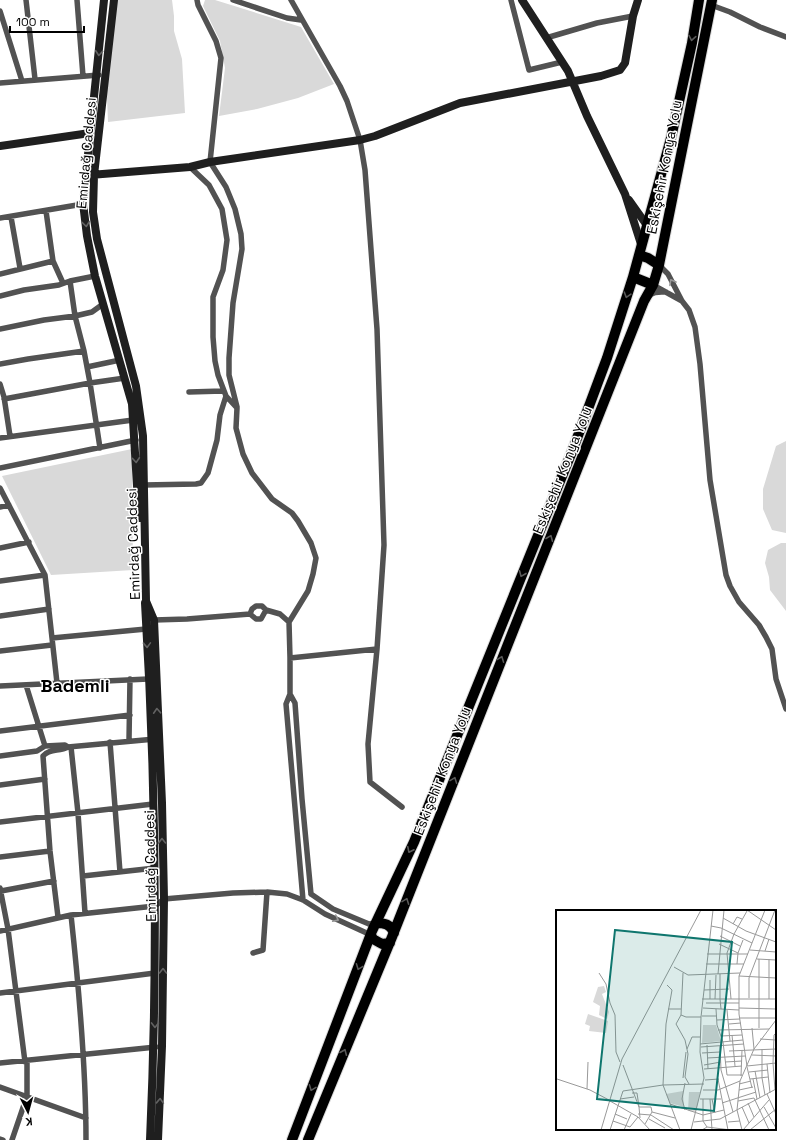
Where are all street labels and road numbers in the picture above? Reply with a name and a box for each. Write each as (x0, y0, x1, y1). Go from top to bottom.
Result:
street label: Emirdağ Caddesi (72, 97, 100, 209)
street label: Eskişehir Konya Yolu (642, 98, 686, 236)
street label: Eskişehir Konya Yolu (528, 404, 596, 536)
street label: Emirdağ Caddesi (122, 488, 144, 600)
street label: Eskişehir Konya Yolu (409, 704, 475, 838)
street label: Emirdağ Caddesi (140, 810, 160, 922)

